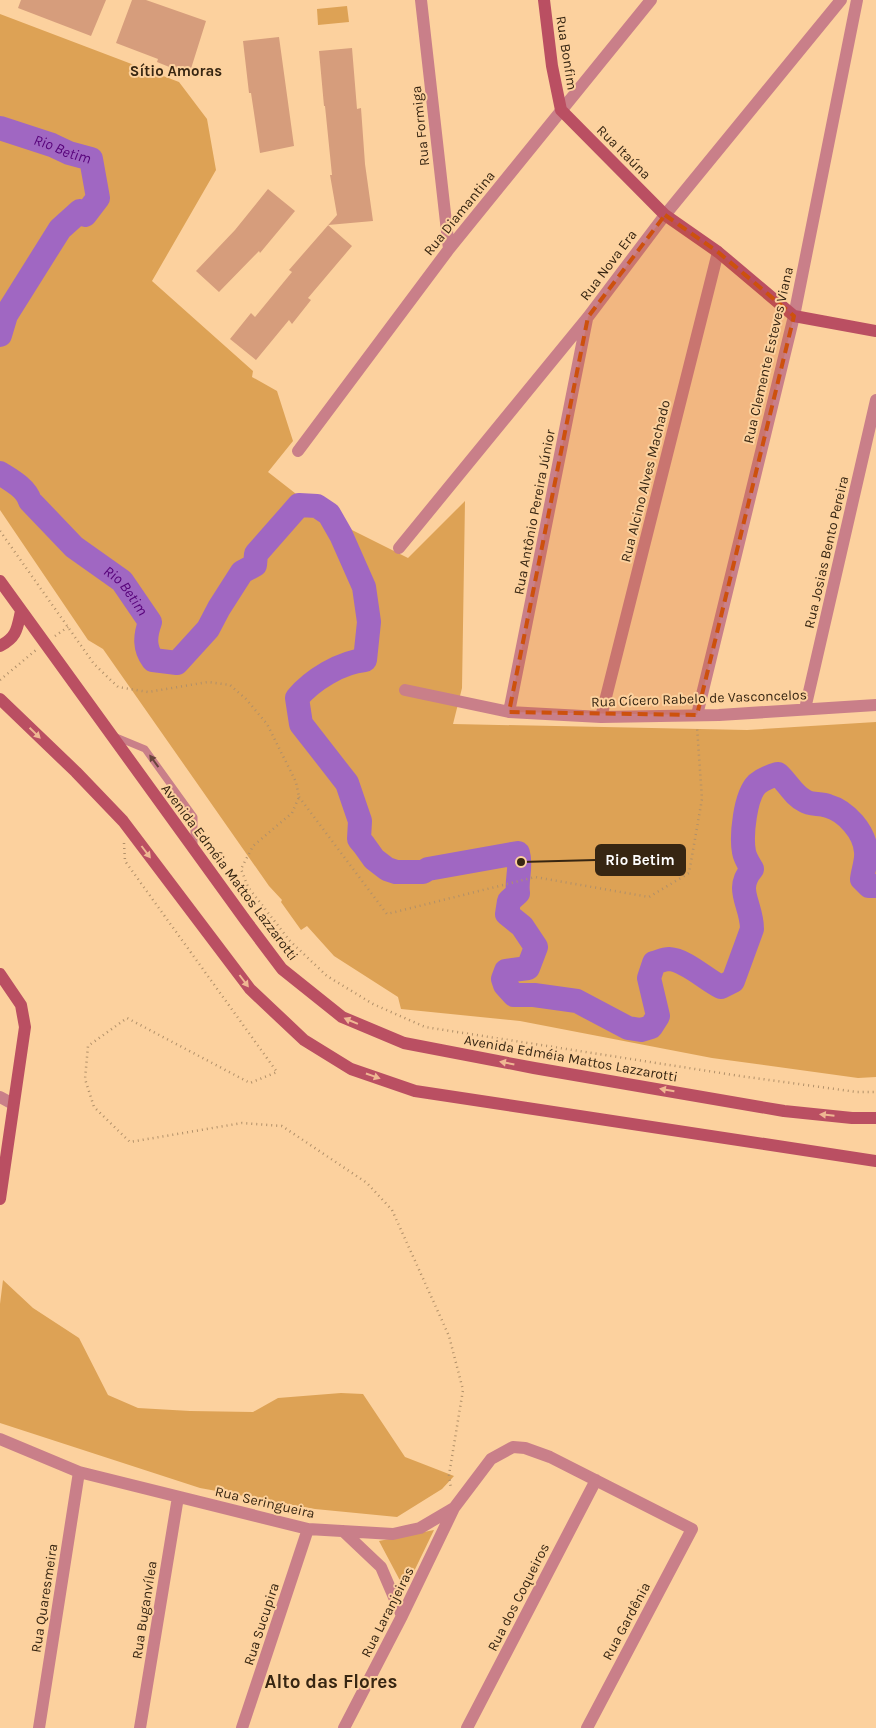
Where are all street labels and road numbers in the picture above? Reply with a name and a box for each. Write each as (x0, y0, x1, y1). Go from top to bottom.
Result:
street label: Rua Bonfim (552, 15, 581, 91)
street label: Rua Formiga (408, 85, 433, 167)
street label: Rua Itaúna (593, 122, 654, 183)
street label: Rua Diamantina (420, 168, 499, 259)
street label: Rua Nova Era (576, 227, 640, 304)
street label: Rua Clemente Esteves Viana (740, 265, 797, 445)
street label: Rua Alcino Alves Machado (617, 398, 674, 564)
street label: Rua Antônio Pereira Júnior (510, 427, 559, 596)
street label: Rua Josias Bento Pereira (801, 474, 852, 630)
street label: Rua Cícero Rabelo de Vasconcelos (591, 686, 807, 711)
street label: Avenida Edméia Mattos Lazzarotti (158, 781, 302, 964)
street label: Avenida Edméia Mattos Lazzarotti (463, 1031, 679, 1086)
street label: Rua Seringueira (213, 1483, 316, 1522)
street label: Rua dos Coqueiros (484, 1540, 553, 1654)
street label: Rua Quaresmeira (27, 1542, 62, 1654)
street label: Rua Buganvílea (128, 1560, 161, 1660)
street label: Rua Laranjeiras (357, 1564, 418, 1660)
street label: Rua Gardênia (599, 1579, 654, 1663)
street label: Rua Sucupira (240, 1581, 283, 1668)

